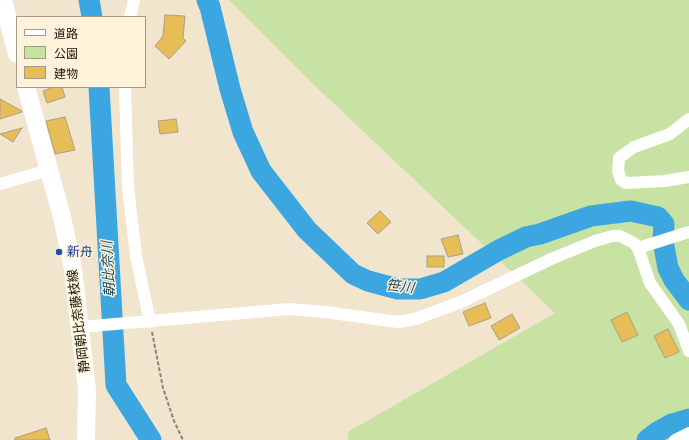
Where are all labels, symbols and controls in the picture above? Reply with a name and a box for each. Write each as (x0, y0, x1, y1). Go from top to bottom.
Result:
legend (16, 16, 146, 88)
text: 道路 (54, 26, 78, 41)
text: 公園 (54, 46, 78, 61)
text: 建物 (54, 66, 78, 81)
water label: 朝比奈川 (99, 241, 119, 297)
place label: 新舟 (67, 244, 93, 260)
marker: 新舟 (54, 247, 64, 257)
street label: 静岡朝比奈藤枝線 (65, 268, 93, 374)
water label: 笹川 (385, 277, 415, 297)

